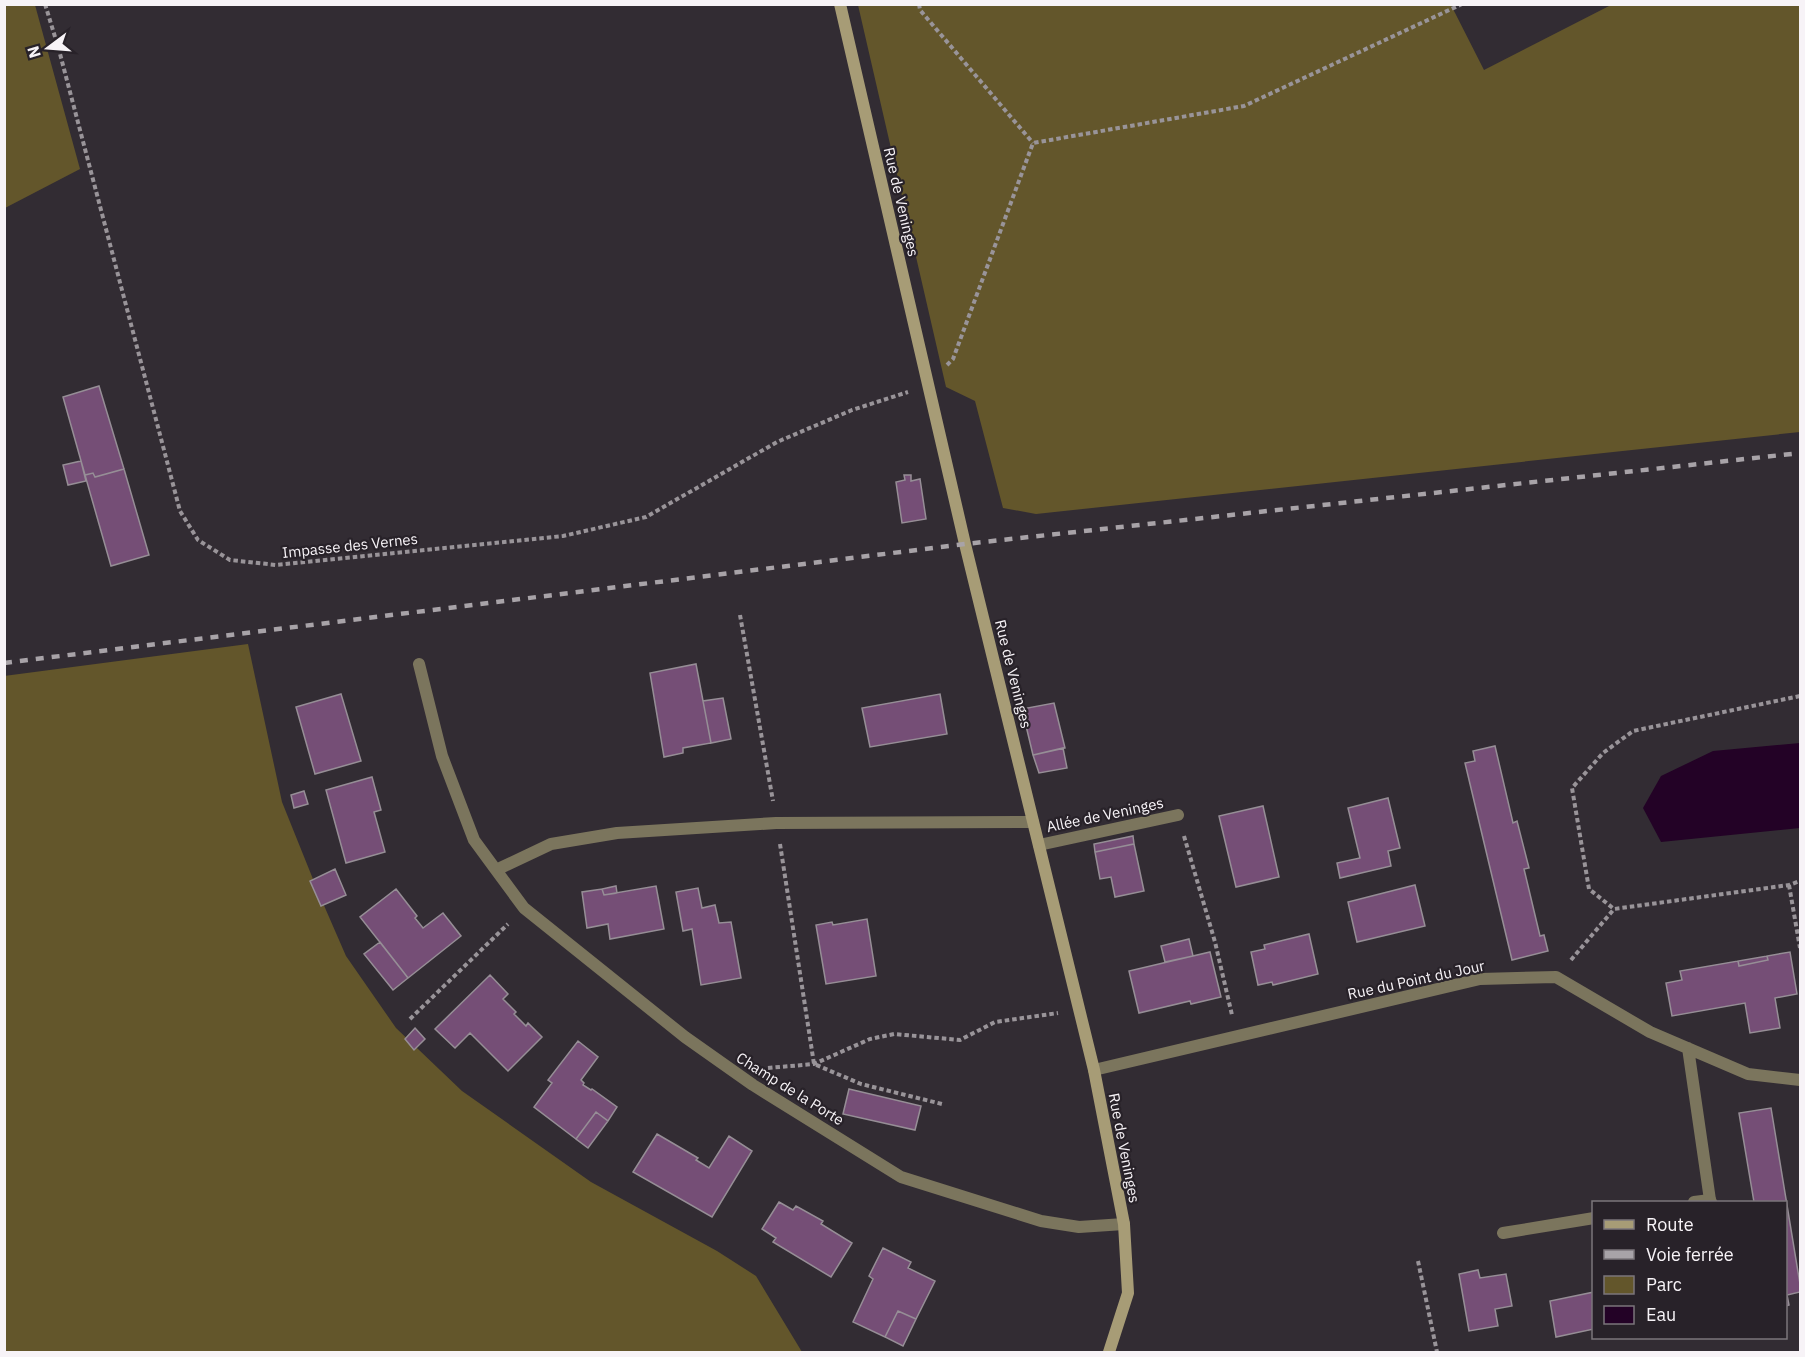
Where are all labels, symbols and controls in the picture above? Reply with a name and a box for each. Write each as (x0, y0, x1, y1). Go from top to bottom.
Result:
north arrow (18, 18, 78, 78)
text: N (22, 44, 45, 60)
street label: Rue de Veninges (880, 145, 923, 258)
street label: Impasse des Vernes (281, 529, 419, 562)
street label: Rue de Veninges (991, 618, 1036, 730)
street label: Allée de Veninges (1045, 793, 1165, 836)
street label: Rue du Point du Jour (1346, 956, 1487, 1003)
street label: Champ de la Porte (733, 1048, 848, 1129)
street label: Rue de Veninges (1105, 1091, 1144, 1204)
legend (1592, 1201, 1787, 1339)
text: Route (1646, 1213, 1694, 1236)
text: Voie ferrée (1646, 1243, 1734, 1266)
text: Parc (1646, 1273, 1682, 1296)
text: Eau (1646, 1303, 1676, 1326)

